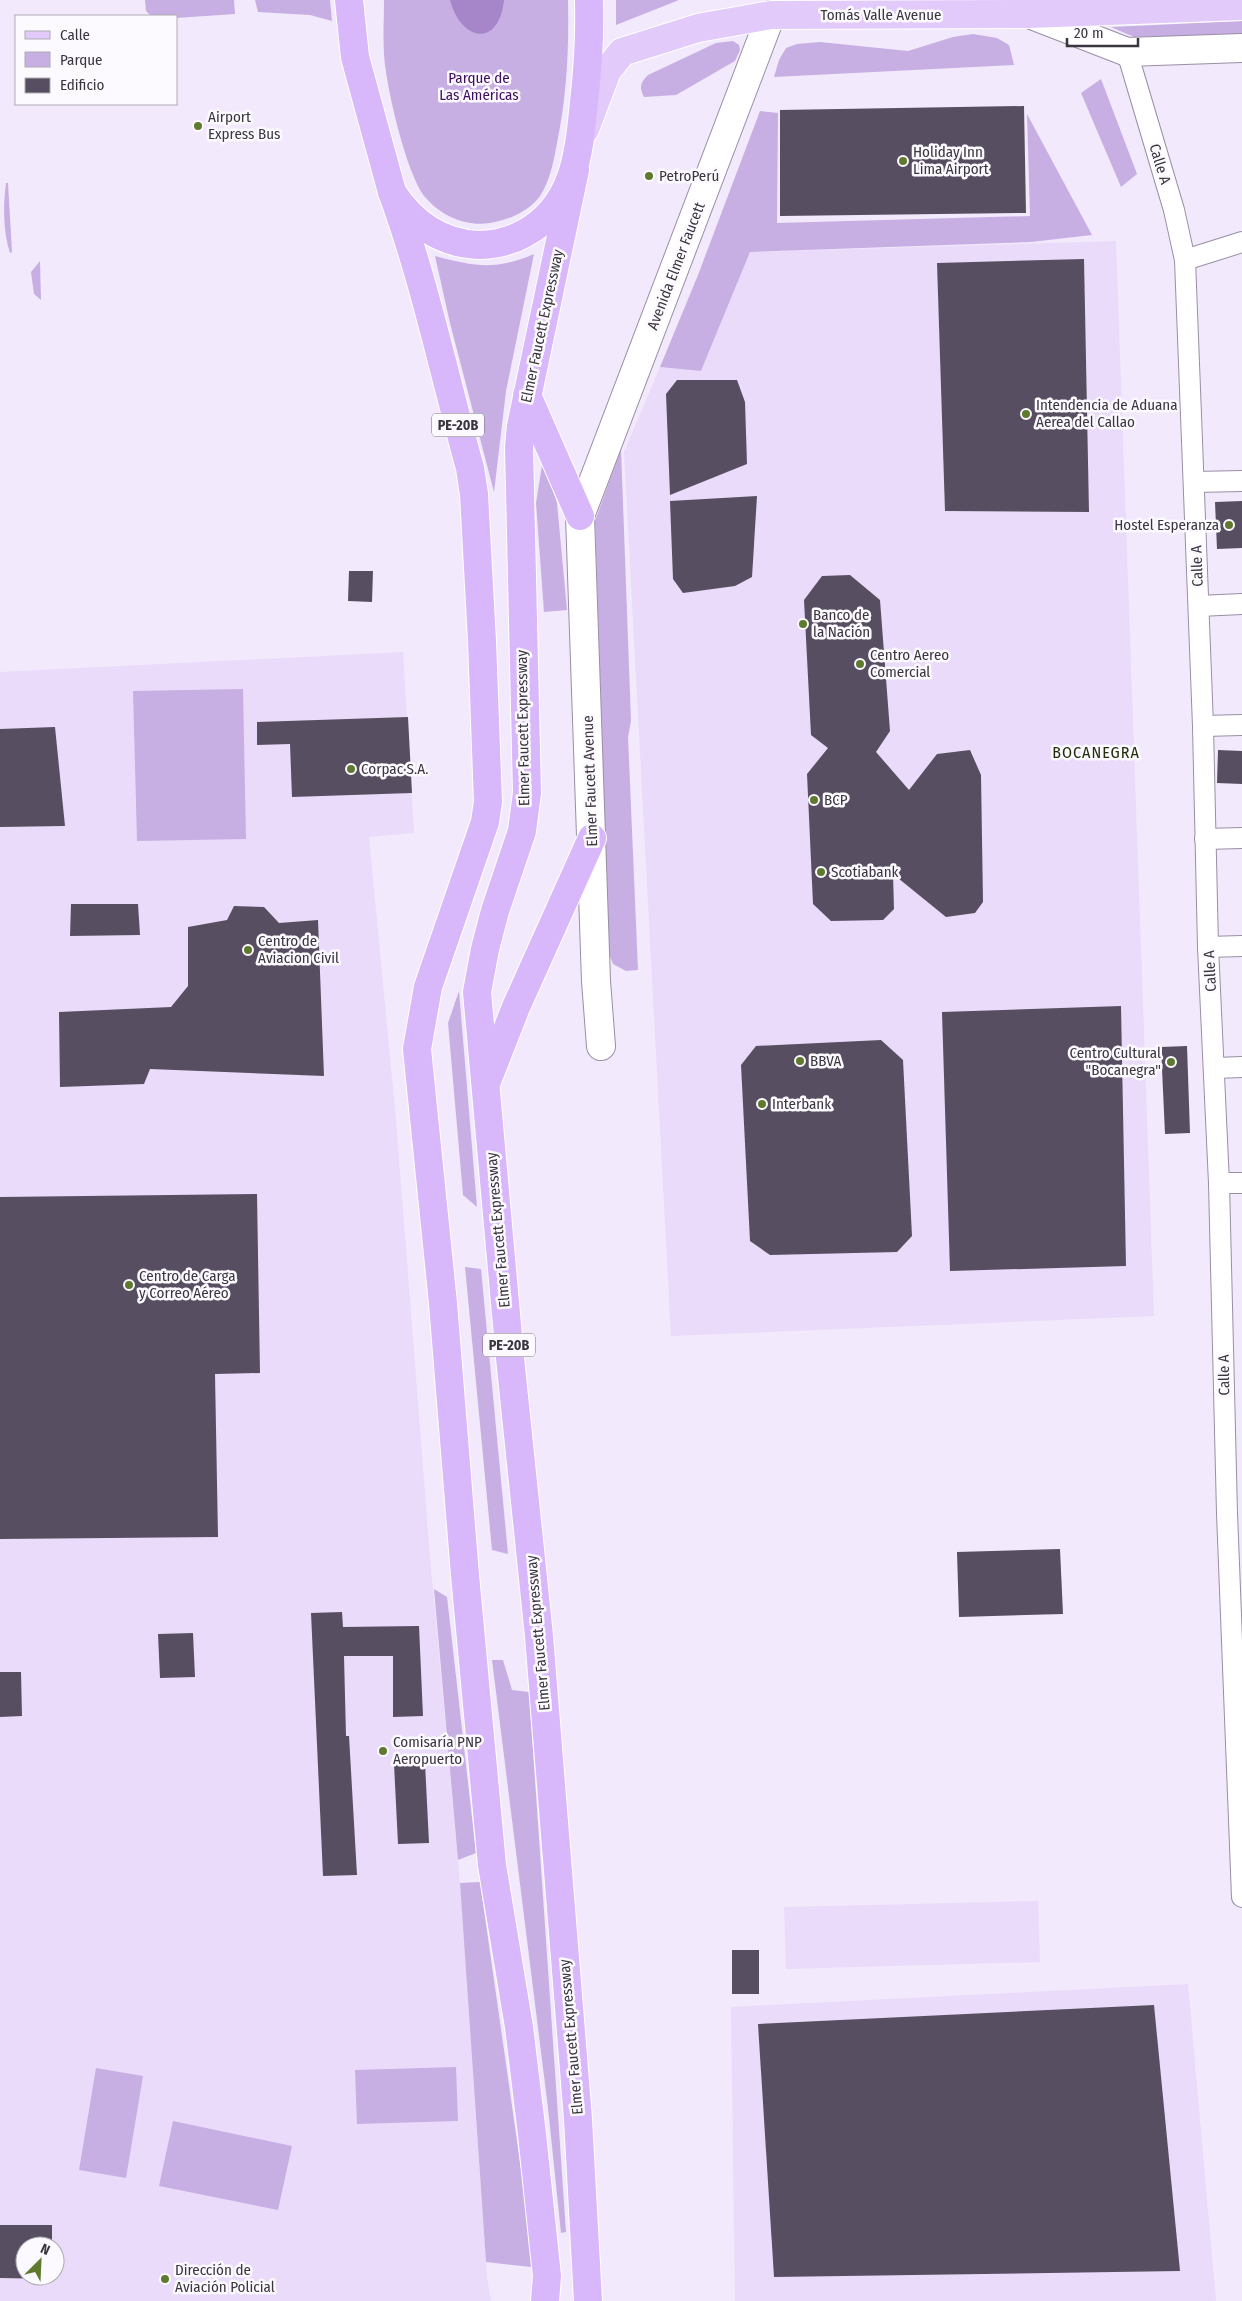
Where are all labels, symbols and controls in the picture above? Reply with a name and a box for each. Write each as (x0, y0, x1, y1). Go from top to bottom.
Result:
street label: Tomás Valle Avenue (821, 6, 941, 24)
legend (15, 15, 178, 105)
scale bar (1067, 15, 1138, 47)
text: 20 m (1074, 24, 1104, 42)
text: Calle (60, 26, 90, 44)
text: Parque (60, 51, 103, 69)
park label: Parque de Las Américas (439, 69, 519, 104)
text: Edificio (60, 76, 105, 94)
place label: Airport Express Bus (208, 108, 280, 143)
marker: Airport Express Bus (192, 120, 204, 132)
street label: Calle A (1145, 142, 1175, 187)
place label: Holiday Inn Lima Airport (913, 143, 989, 178)
marker: Holiday Inn Lima Airport (897, 155, 909, 167)
place label: PetroPerú (659, 167, 719, 185)
marker: PetroPerú (643, 170, 655, 182)
street label: Avenida Elmer Faucett (643, 200, 709, 332)
street label: Elmer Faucett Expressway (517, 247, 567, 404)
place label: Intendencia de Aduana Aerea del Callao (1036, 396, 1178, 431)
marker: Intendencia de Aduana Aerea del Callao (1020, 408, 1032, 420)
road number: PE-20B (432, 414, 484, 436)
place label: Hostel Esperanza (1114, 516, 1219, 534)
marker: Hostel Esperanza (1223, 519, 1235, 531)
street label: Calle A (1187, 545, 1207, 587)
place label: Banco de la Nación (813, 606, 870, 641)
marker: Banco de la Nación (797, 618, 809, 630)
place label: Centro Aereo Comercial (870, 646, 949, 681)
street label: Elmer Faucett Expressway (513, 649, 533, 806)
marker: Centro Aereo Comercial (854, 658, 866, 670)
street label: Elmer Faucett Avenue (579, 715, 601, 847)
district label: BOCANEGRA (1052, 743, 1140, 762)
place label: Corpac S.A. (361, 760, 428, 778)
marker: Corpac S.A. (345, 763, 357, 775)
place label: BCP (824, 791, 848, 809)
marker: BCP (808, 794, 820, 806)
place label: Scotiabank (831, 863, 899, 881)
marker: Scotiabank (815, 866, 827, 878)
place label: Centro de Aviacion Civil (258, 932, 339, 967)
marker: Centro de Aviacion Civil (242, 944, 254, 956)
street label: Calle A (1200, 950, 1220, 992)
place label: Centro Cultural "Bocanegra" (1069, 1044, 1161, 1079)
place label: BBVA (810, 1052, 842, 1070)
marker: BBVA (794, 1055, 806, 1067)
marker: Centro Cultural "Bocanegra" (1165, 1056, 1177, 1068)
place label: Interbank (772, 1095, 831, 1113)
marker: Interbank (756, 1098, 768, 1110)
street label: Elmer Faucett Expressway (482, 1151, 514, 1309)
place label: Centro de Carga y Correo Aéreo (139, 1267, 236, 1302)
marker: Centro de Carga y Correo Aéreo (123, 1279, 135, 1291)
road number: PE-20B (483, 1334, 535, 1356)
street label: Calle A (1215, 1354, 1233, 1396)
street label: Elmer Faucett Expressway (522, 1554, 554, 1712)
place label: Comisaría PNP Aeropuerto (393, 1733, 482, 1768)
marker: Comisaría PNP Aeropuerto (377, 1745, 389, 1757)
street label: Elmer Faucett Expressway (555, 1958, 587, 2116)
north arrow (15, 2236, 65, 2286)
text: N (38, 2240, 52, 2259)
place label: Dirección de Aviación Policial (175, 2261, 275, 2296)
marker: Dirección de Aviación Policial (159, 2273, 171, 2285)

